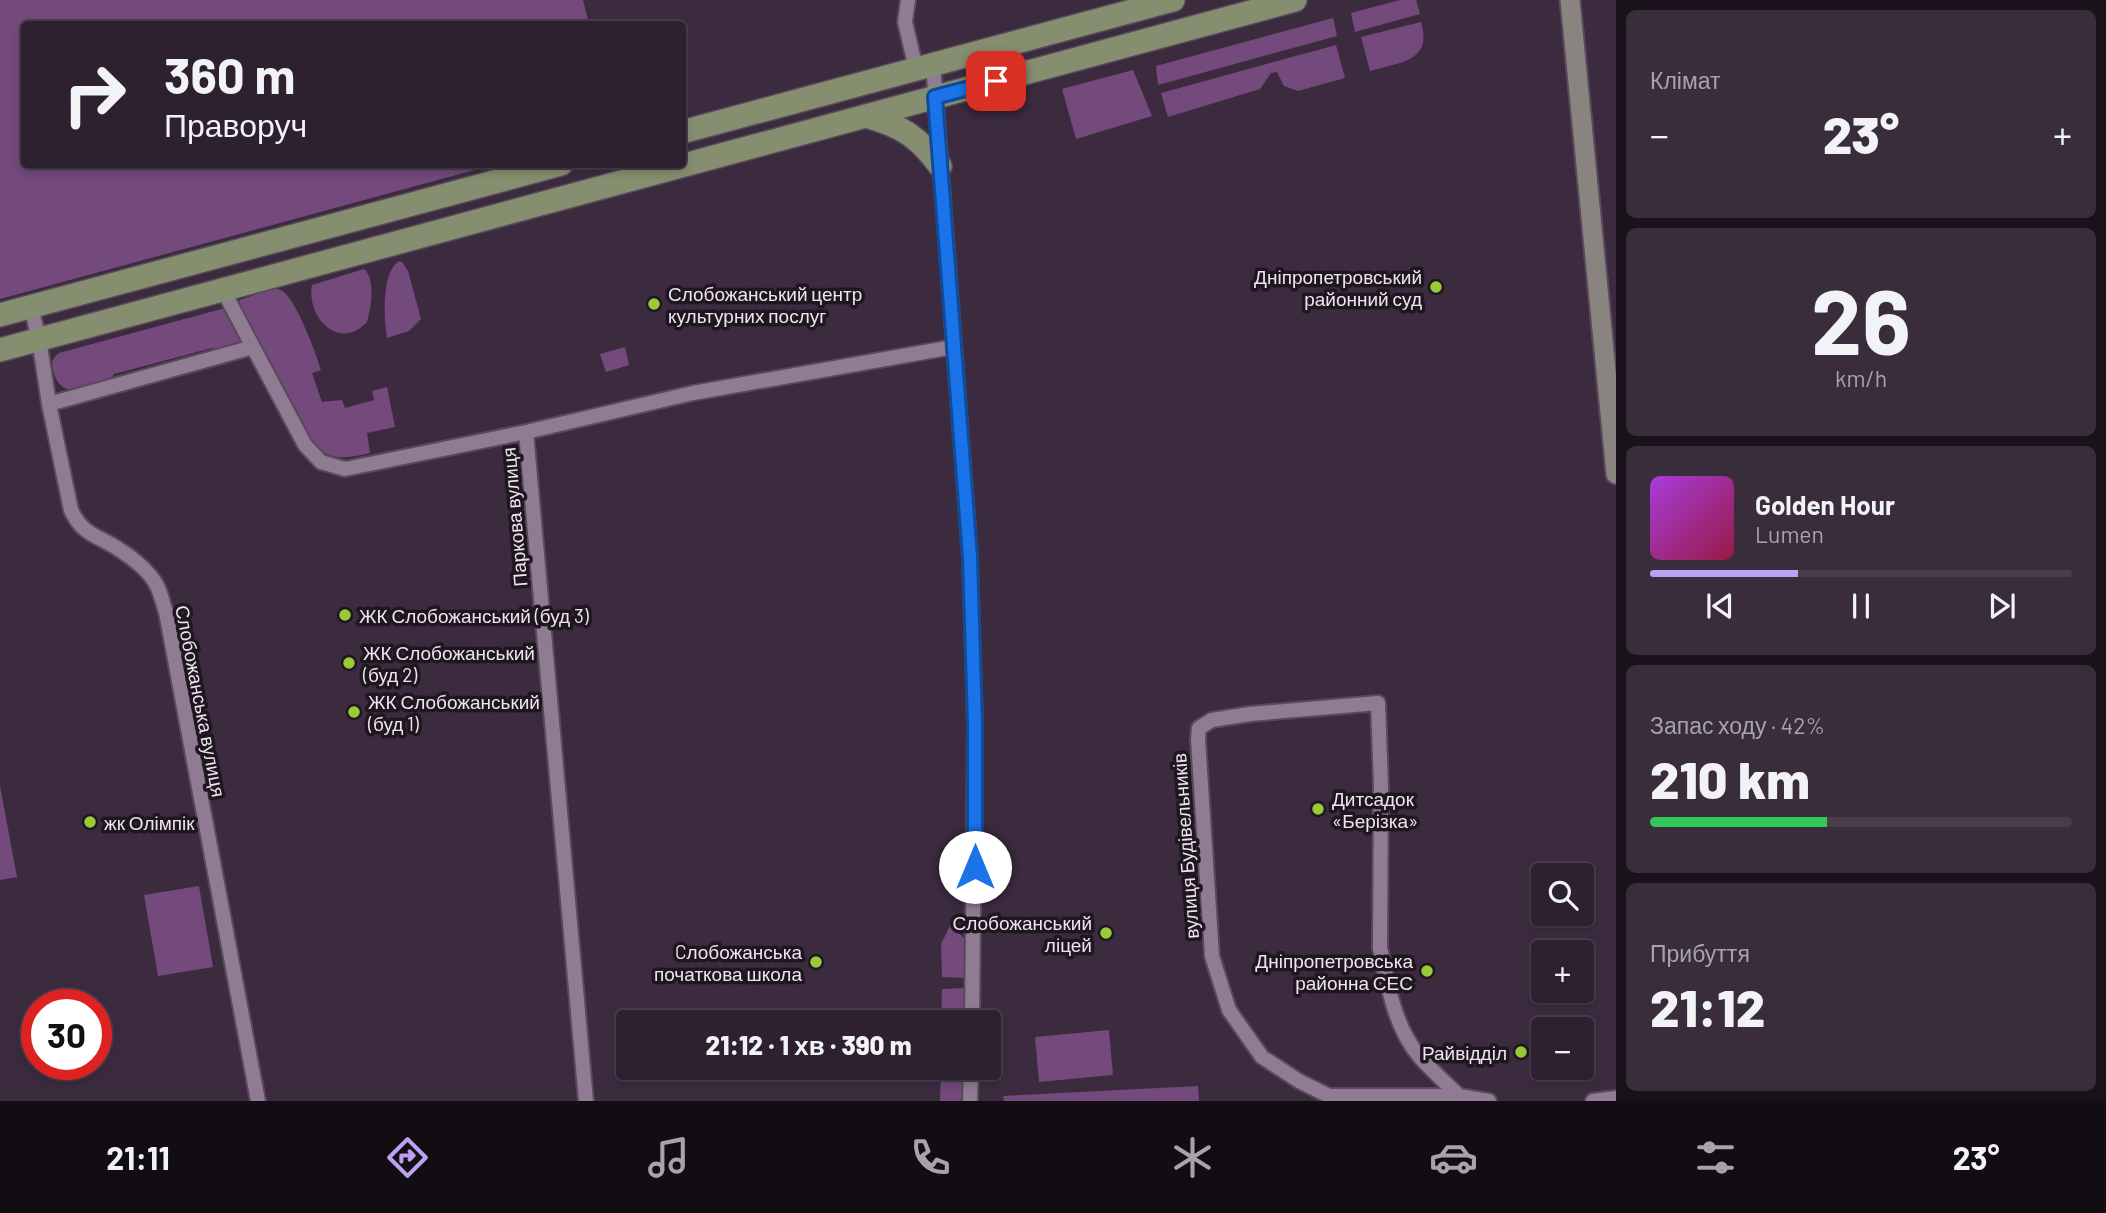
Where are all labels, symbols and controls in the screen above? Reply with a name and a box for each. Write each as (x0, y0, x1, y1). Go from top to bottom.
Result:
text: 360 m (164, 45, 295, 104)
icon: right (49, 49, 140, 140)
pin (966, 51, 1026, 111)
icon: arrive (977, 62, 1015, 100)
text: Клімат (1650, 66, 1721, 94)
text: 23° (1823, 102, 1899, 164)
text: Праворуч (164, 105, 307, 143)
text: − (1650, 111, 1669, 157)
text: + (2053, 111, 2072, 157)
text: 26 (1811, 264, 1911, 373)
place label: Дніпропетровський районний суд (1254, 265, 1422, 310)
marker: Дніпропетровський районний суд (1428, 279, 1444, 295)
place label: Слобожанський центр культурних послуг (668, 282, 862, 327)
marker: Слобожанський центр культурних послуг (646, 296, 662, 312)
text: km/h (1835, 364, 1887, 392)
street label: Паркова вулиця (496, 446, 532, 588)
text: Golden Hour (1755, 489, 1895, 520)
text: Lumen (1755, 520, 1824, 548)
icon: previous (1701, 587, 1739, 625)
icon: pause (1842, 587, 1880, 625)
icon: next (1983, 587, 2021, 625)
street label: Слобожанська вулиця (171, 603, 231, 799)
place label: ЖК Слобожанський (буд 3) (359, 604, 590, 627)
marker: ЖК Слобожанський (буд 3) (337, 607, 353, 623)
place label: ЖК Слобожанський (буд 2) (362, 641, 535, 686)
marker: ЖК Слобожанський (буд 2) (341, 655, 357, 671)
place label: ЖК Слобожанський (буд 1) (367, 690, 540, 735)
marker: ЖК Слобожанський (буд 1) (346, 704, 362, 720)
text: Запас ходу · 42% (1650, 711, 1825, 739)
text: 210 km (1650, 747, 1810, 809)
street label: вулиця Будівельників (1167, 752, 1203, 940)
place label: Дитсадок «Берізка» (1332, 787, 1418, 832)
marker: Дитсадок «Берізка» (1310, 801, 1326, 817)
place label: жк Олімпік (104, 811, 195, 834)
marker: жк Олімпік (82, 814, 98, 830)
position arrow (938, 830, 1012, 904)
map controls (1531, 863, 1594, 1080)
button: search (1531, 863, 1594, 926)
place label: Слобожанський ліцей (952, 911, 1092, 956)
marker: Слобожанський ліцей (1098, 925, 1114, 941)
text: Прибуття (1650, 939, 1750, 967)
place label: Cлобожанська початкова школа (654, 940, 802, 985)
button: + (1531, 940, 1594, 1003)
place label: Дніпропетровська районна СЕС (1255, 949, 1413, 994)
marker: Cлобожанська початкова школа (808, 954, 824, 970)
marker: Дніпропетровська районна СЕС (1419, 963, 1435, 979)
text: 21:12 (1650, 975, 1765, 1037)
speed limit sign: 30 (21, 989, 112, 1080)
button: − (1531, 1017, 1594, 1080)
text: 21:12 · 1 хв · 390 m (706, 1029, 912, 1060)
place label: Райвідділ (1422, 1041, 1507, 1064)
marker: Райвідділ (1513, 1044, 1529, 1060)
icon: directions (383, 1133, 432, 1182)
icon: music (644, 1133, 693, 1182)
icon: phone (906, 1133, 955, 1182)
icon: climate (1168, 1133, 1217, 1182)
icon: car (1429, 1133, 1478, 1182)
icon: filters (1691, 1133, 1740, 1182)
text: 21:11 (106, 1138, 170, 1176)
text: 23° (1953, 1138, 2000, 1176)

